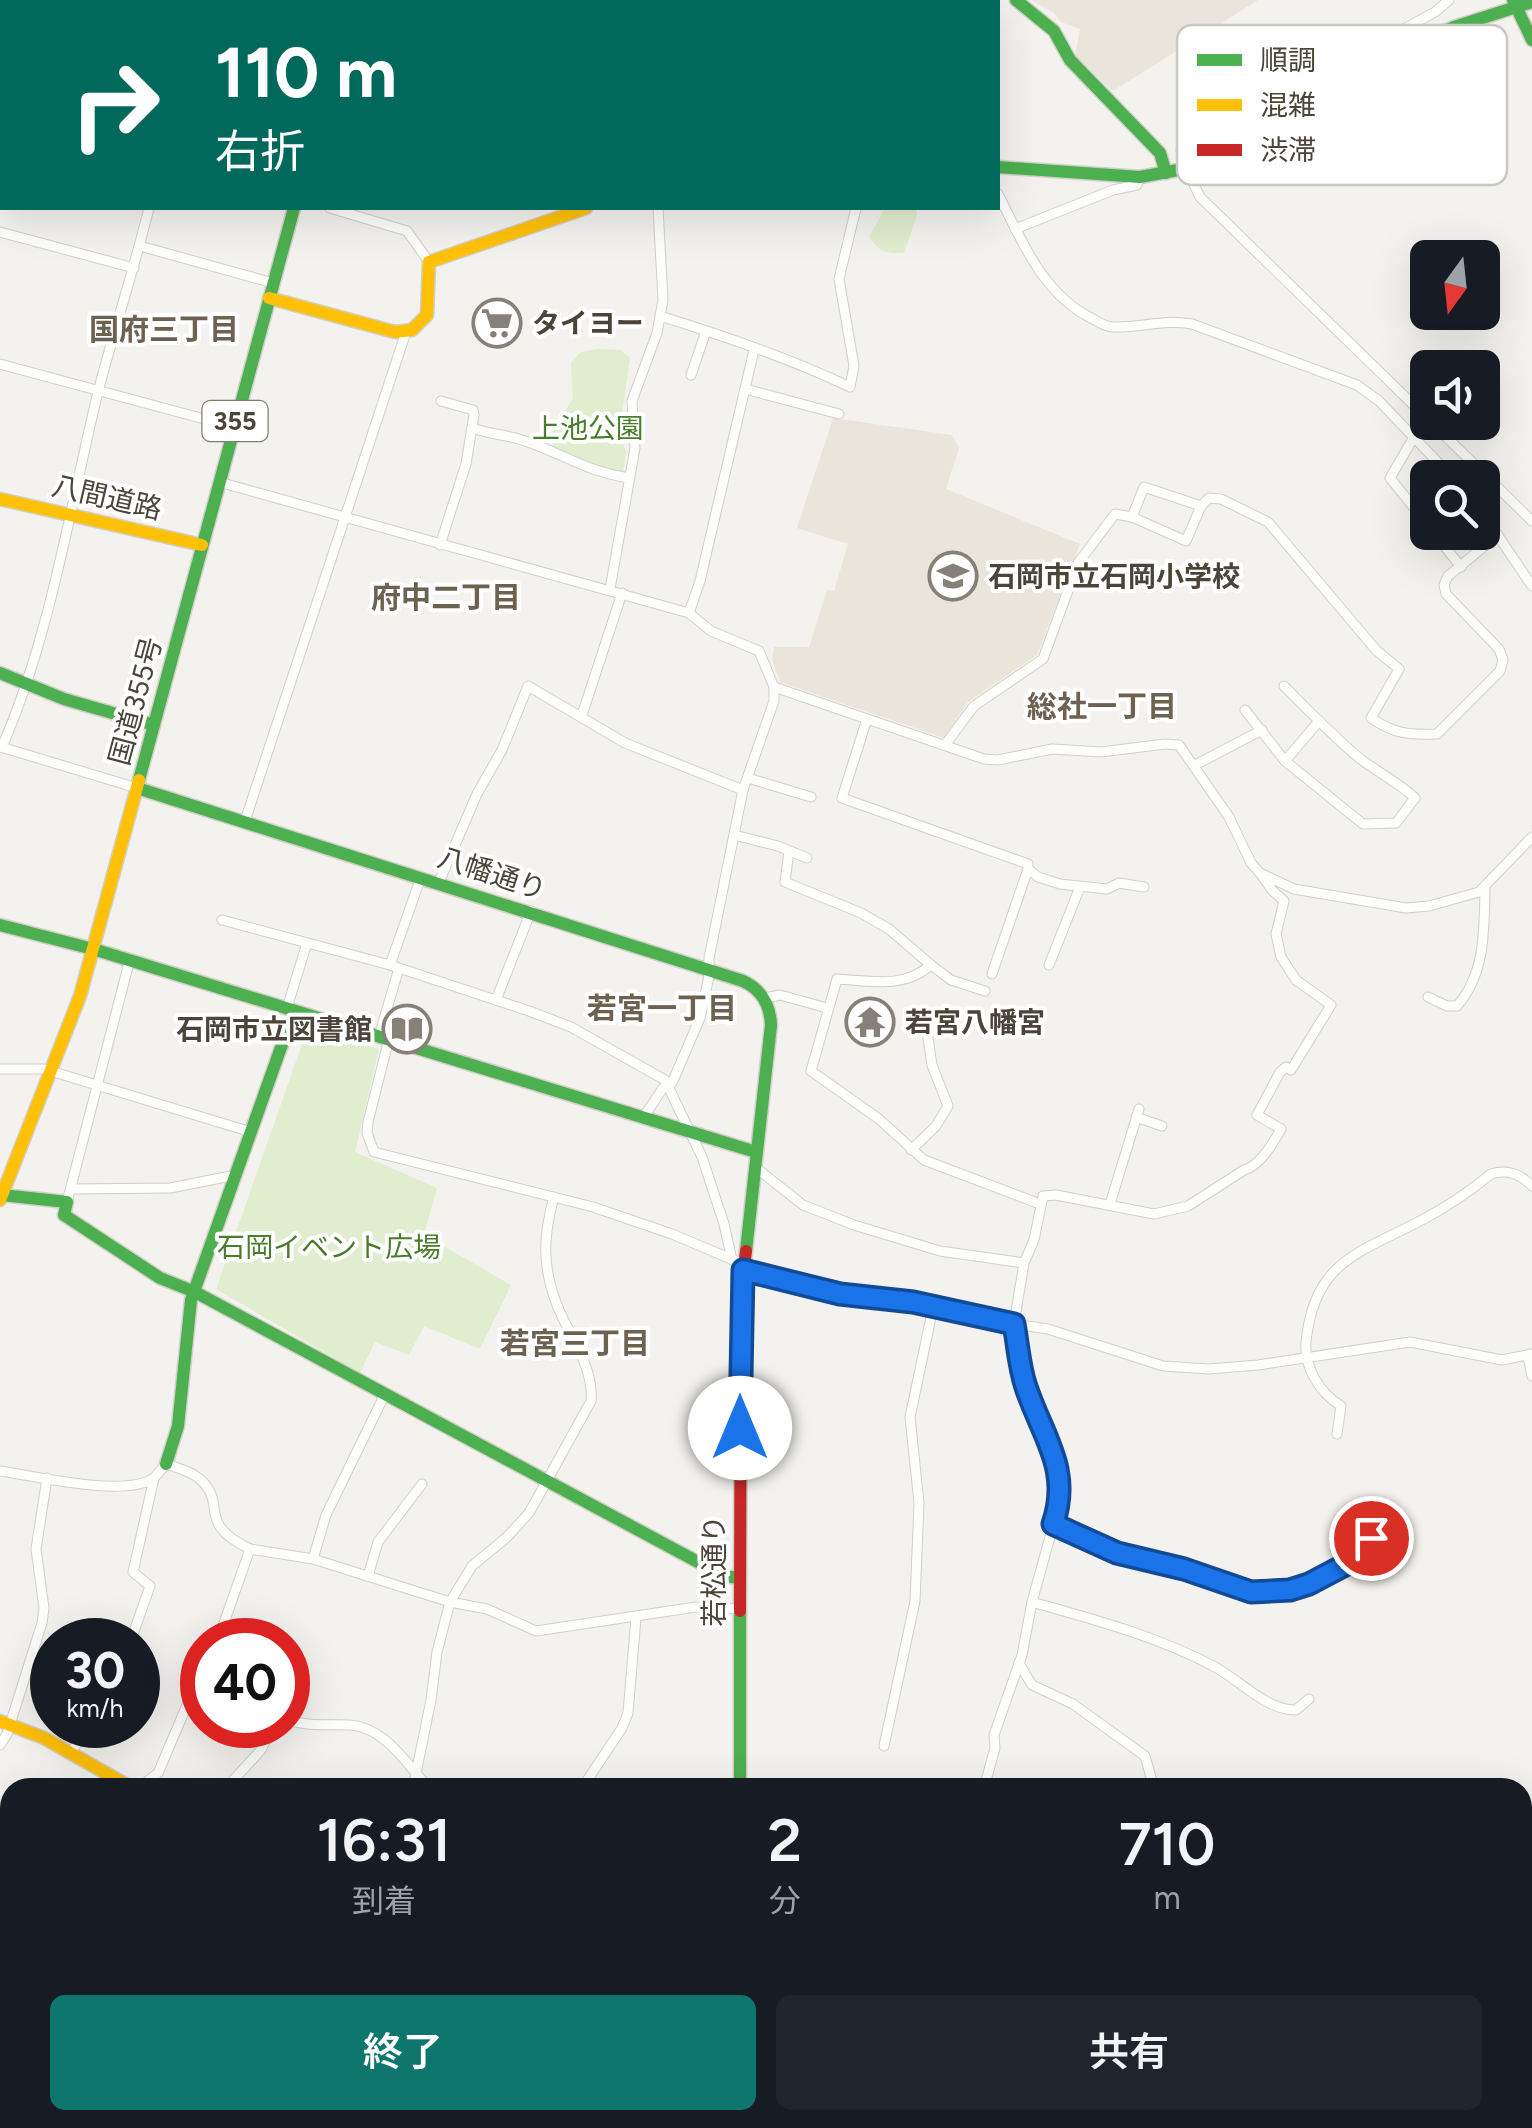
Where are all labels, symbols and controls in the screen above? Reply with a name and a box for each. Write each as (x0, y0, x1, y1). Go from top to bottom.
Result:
legend (1177, 25, 1507, 185)
text: 110 m (215, 30, 397, 115)
icon: right (50, 40, 180, 170)
text: 順調 (1260, 43, 1316, 77)
text: 混雑 (1260, 88, 1316, 122)
text: 右折 (215, 124, 305, 178)
text: 渋滞 (1260, 133, 1316, 167)
north arrow (1410, 240, 1500, 330)
map controls (1410, 240, 1500, 550)
supermarket icon: タイヨー (471, 297, 523, 349)
place label: タイヨー (532, 306, 644, 340)
district label: 国府三丁目 (89, 311, 239, 348)
button: sound (1410, 350, 1500, 440)
road number: 355 (202, 401, 268, 441)
park label: 上池公園 (532, 411, 644, 445)
button: search (1410, 460, 1500, 550)
street label: 八間道路 (49, 468, 165, 526)
school or university icon: 石岡市立石岡小学校 (927, 550, 979, 602)
place label: 石岡市立石岡小学校 (988, 559, 1240, 593)
district label: 府中二丁目 (371, 579, 521, 616)
street label: 国道355号 (102, 633, 168, 769)
district label: 総社一丁目 (1027, 688, 1177, 725)
street label: 八幡通り (433, 840, 551, 906)
district label: 若宮一丁目 (587, 990, 737, 1027)
temple icon: 若宮八幡宮 (844, 996, 896, 1048)
library icon: 石岡市立図書館 (381, 1003, 433, 1055)
place label: 若宮八幡宮 (905, 1005, 1045, 1039)
place label: 石岡市立図書館 (176, 1012, 372, 1046)
park label: 石岡イベント広場 (217, 1230, 441, 1264)
district label: 若宮三丁目 (500, 1325, 650, 1362)
position arrow (688, 1376, 792, 1480)
pin (1329, 1496, 1414, 1581)
icon: arrive (1344, 1511, 1399, 1566)
street label: 若松通り (697, 1515, 731, 1627)
speed limit sign: 40 (180, 1618, 310, 1748)
text: 30 (65, 1640, 125, 1701)
text: km/h (66, 1693, 124, 1723)
text: 16:31 (317, 1804, 451, 1876)
text: 2 (768, 1804, 802, 1876)
text: 710 (1119, 1808, 1215, 1880)
text: m (1153, 1879, 1181, 1917)
text: 到着 (352, 1882, 416, 1920)
text: 分 (769, 1882, 801, 1920)
button: 終了 (50, 1995, 756, 2110)
button: 共有 (776, 1995, 1482, 2110)

